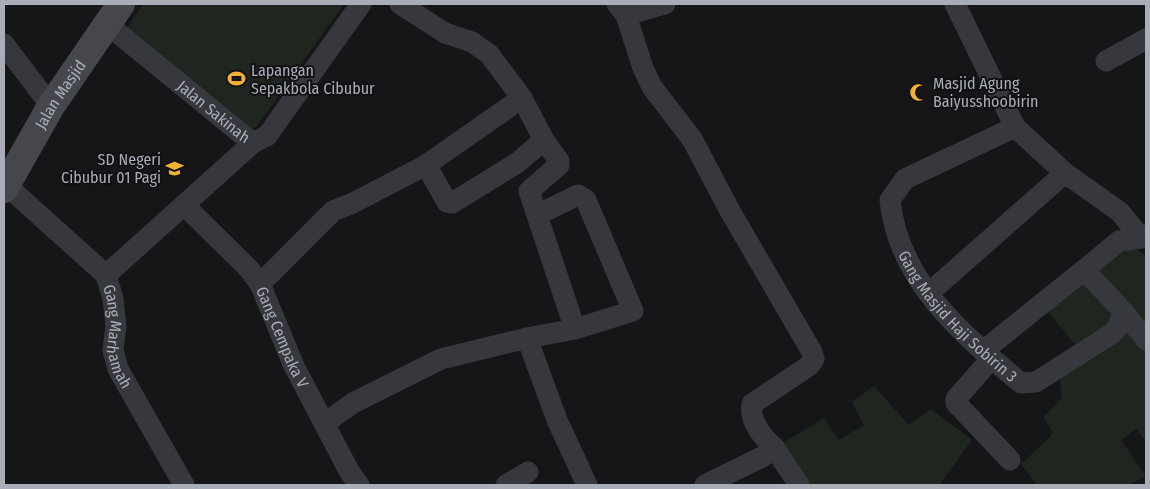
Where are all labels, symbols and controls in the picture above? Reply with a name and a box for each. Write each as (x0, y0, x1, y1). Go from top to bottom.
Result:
street label: Jalan Masjid (30, 56, 89, 132)
place label: Lapangan Sepakbola Cibubur (251, 61, 375, 98)
sports icon: Lapangan Sepakbola Cibubur (227, 69, 247, 89)
place label: Masjid Agung Baiyusshoobirin (933, 74, 1039, 111)
street label: Jalan Sakinah (174, 76, 253, 147)
mosque icon: Masjid Agung Baiyusshoobirin (909, 82, 929, 102)
place label: SD Negeri Cibubur 01 Pagi (61, 150, 161, 187)
school or university icon: SD Negeri Cibubur 01 Pagi (165, 158, 185, 178)
street label: Gang Masjid Haji Sobirin 3 (895, 247, 1021, 385)
street label: Gang Marhamah (100, 282, 136, 392)
street label: Gang Cempaka V (253, 284, 313, 391)

